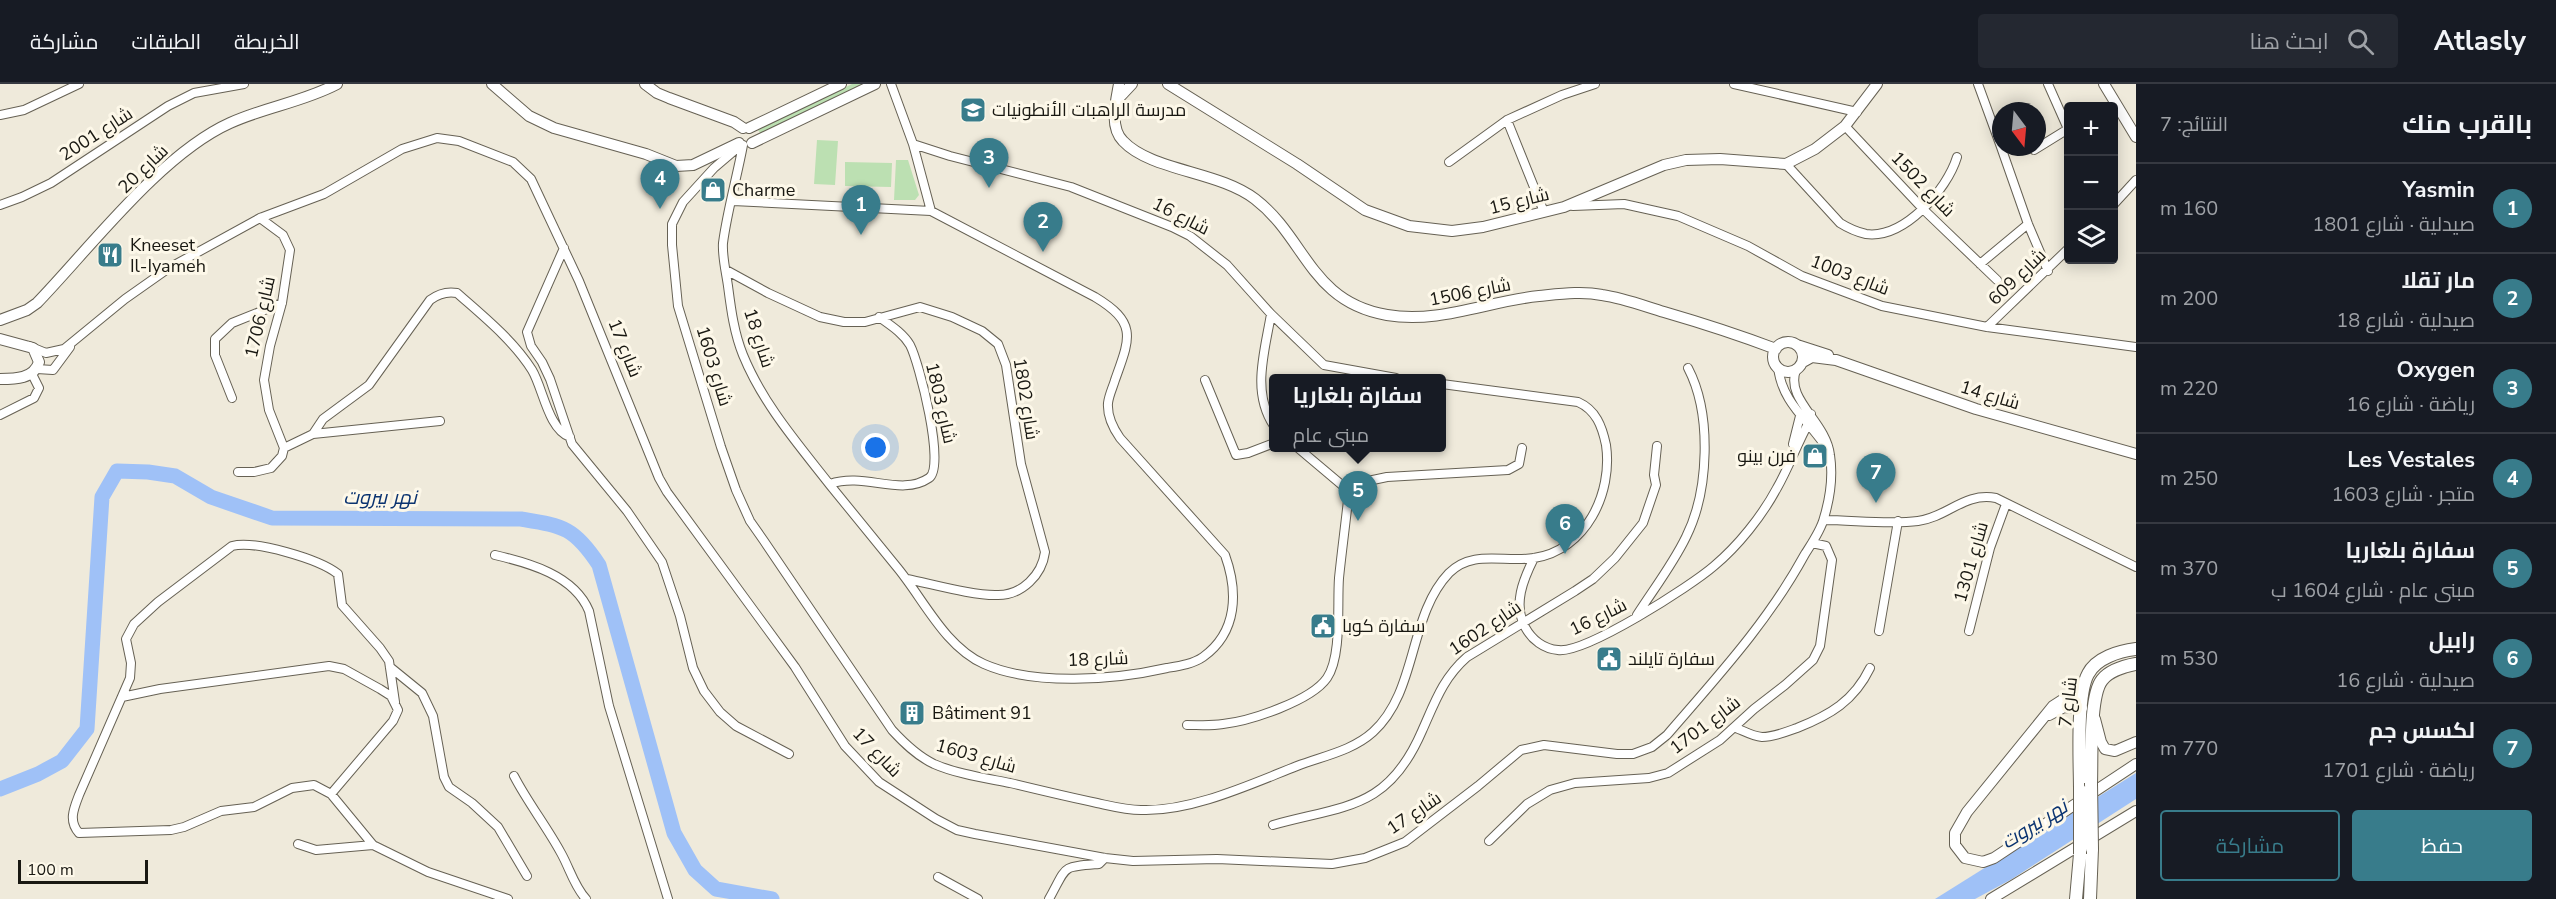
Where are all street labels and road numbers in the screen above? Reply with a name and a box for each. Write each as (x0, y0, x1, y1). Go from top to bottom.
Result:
street label: شارع 2001 (55, 101, 137, 167)
street label: شارع 20 (113, 139, 173, 199)
street label: شارع 1502 (1886, 146, 1960, 222)
street label: شارع 15 (1486, 182, 1552, 220)
street label: شارع 16 (1148, 191, 1214, 241)
street label: شارع 609 (1983, 243, 2051, 311)
street label: شارع 1003 (1807, 249, 1893, 301)
street label: شارع 1506 (1427, 272, 1513, 312)
street label: شارع 1706 (239, 274, 281, 360)
street label: شارع 18 (738, 305, 780, 371)
street label: شارع 17 (602, 315, 648, 381)
street label: شارع 1603 (690, 323, 738, 409)
street label: شارع 1802 (1008, 356, 1044, 442)
street label: شارع 1803 (920, 360, 962, 446)
street label: شارع 14 (1957, 375, 2023, 415)
street label: شارع 1301 (1948, 519, 1994, 605)
street label: شارع 16 (1565, 593, 1631, 641)
street label: شارع 1602 (1444, 595, 1526, 661)
street label: شارع 18 (1067, 646, 1129, 672)
street label: شارع 7 (2053, 676, 2083, 728)
street label: شارع 1701 (1665, 691, 1745, 759)
street label: شارع 17 (847, 722, 907, 782)
street label: شارع 1603 (933, 733, 1019, 779)
street label: شارع 17 (1382, 786, 1446, 840)

